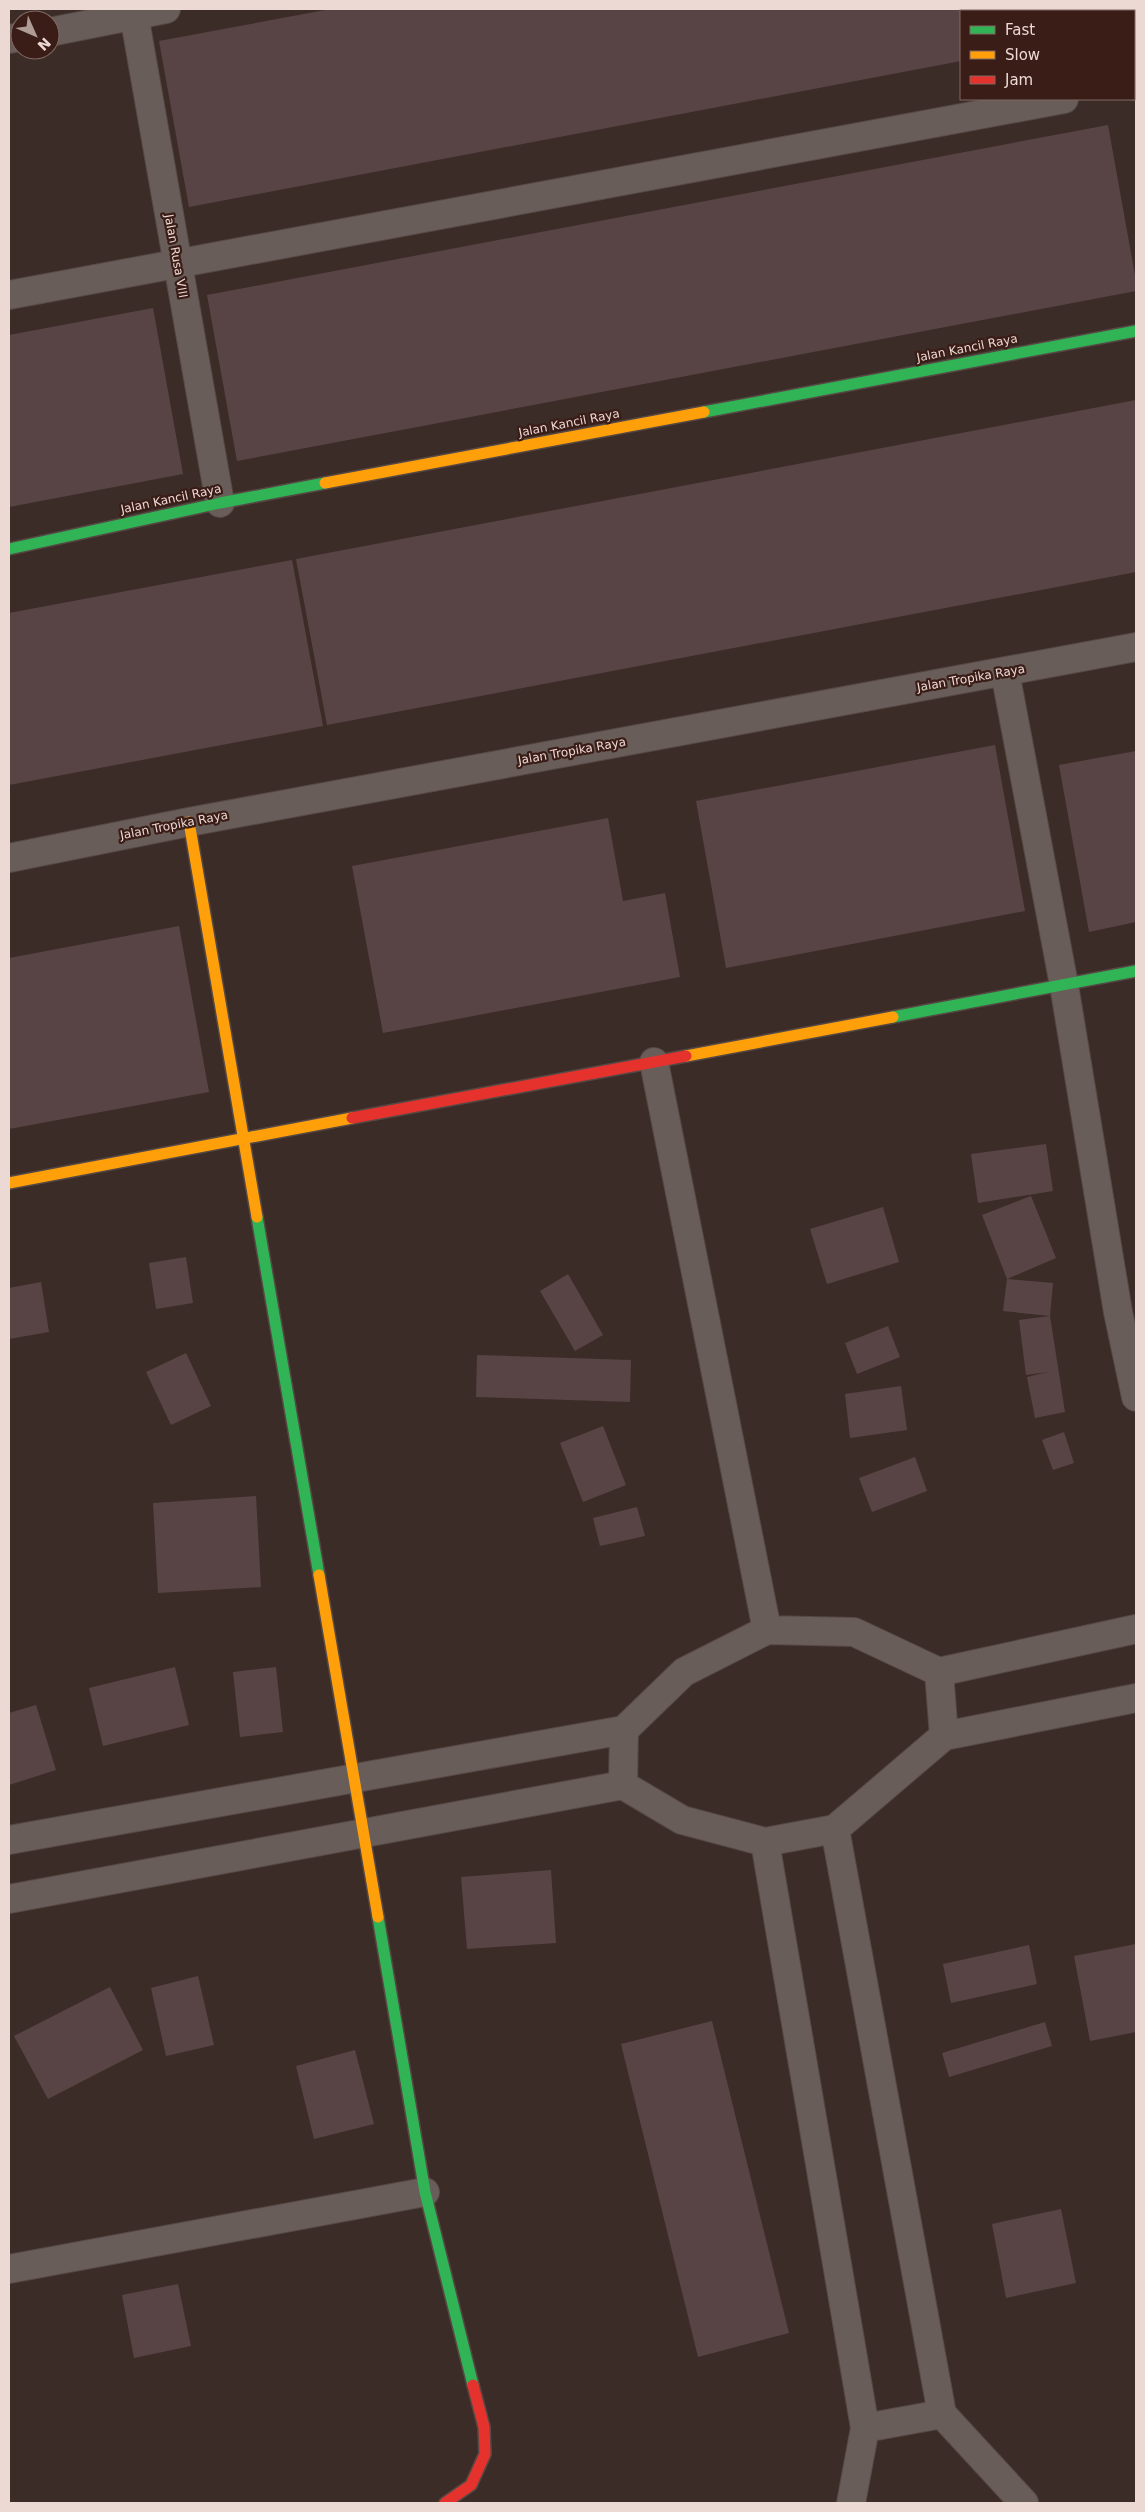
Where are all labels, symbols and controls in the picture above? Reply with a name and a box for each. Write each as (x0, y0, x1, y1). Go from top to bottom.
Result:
north arrow (10, 10, 60, 60)
legend (960, 10, 1135, 100)
text: Fast (1005, 21, 1035, 39)
text: N (34, 34, 54, 54)
text: Slow (1005, 46, 1040, 64)
text: Jam (1004, 71, 1033, 89)
street label: Jalan Rusa VIII (162, 212, 190, 299)
street label: Jalan Kancil Raya (914, 331, 1019, 365)
street label: Jalan Kancil Raya (516, 406, 621, 440)
street label: Jalan Kancil Raya (118, 481, 223, 517)
street label: Jalan Tropika Raya (915, 662, 1026, 695)
street label: Jalan Tropika Raya (516, 735, 627, 768)
street label: Jalan Tropika Raya (118, 808, 229, 842)

